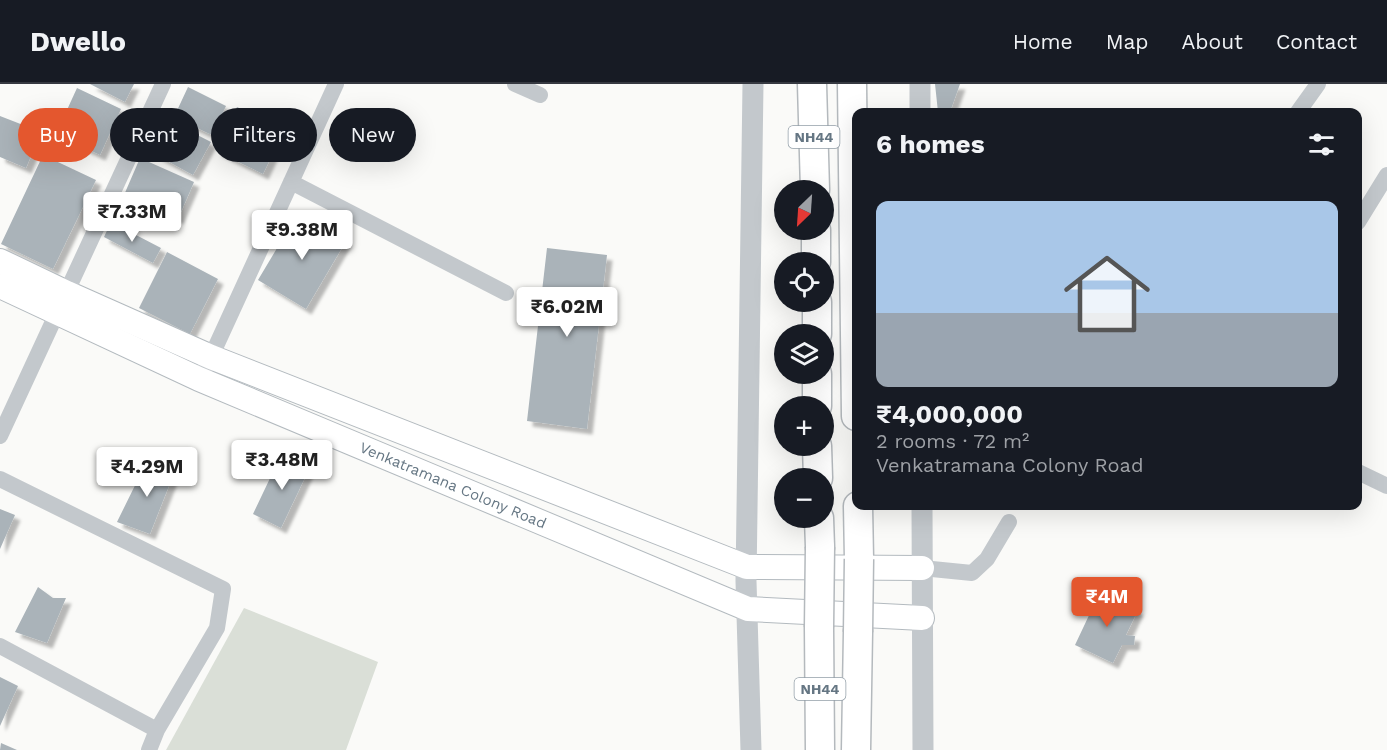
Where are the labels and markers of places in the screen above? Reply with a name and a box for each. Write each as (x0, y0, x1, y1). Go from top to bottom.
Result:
pin: ₹7.33M (83, 192, 181, 243)
pin: ₹9.38M (253, 210, 351, 261)
pin: ₹6.02M (518, 287, 616, 338)
pin: ₹3.48M (233, 440, 331, 491)
pin: ₹4.29M (98, 447, 196, 498)
pin: ₹4M (1078, 577, 1136, 628)

